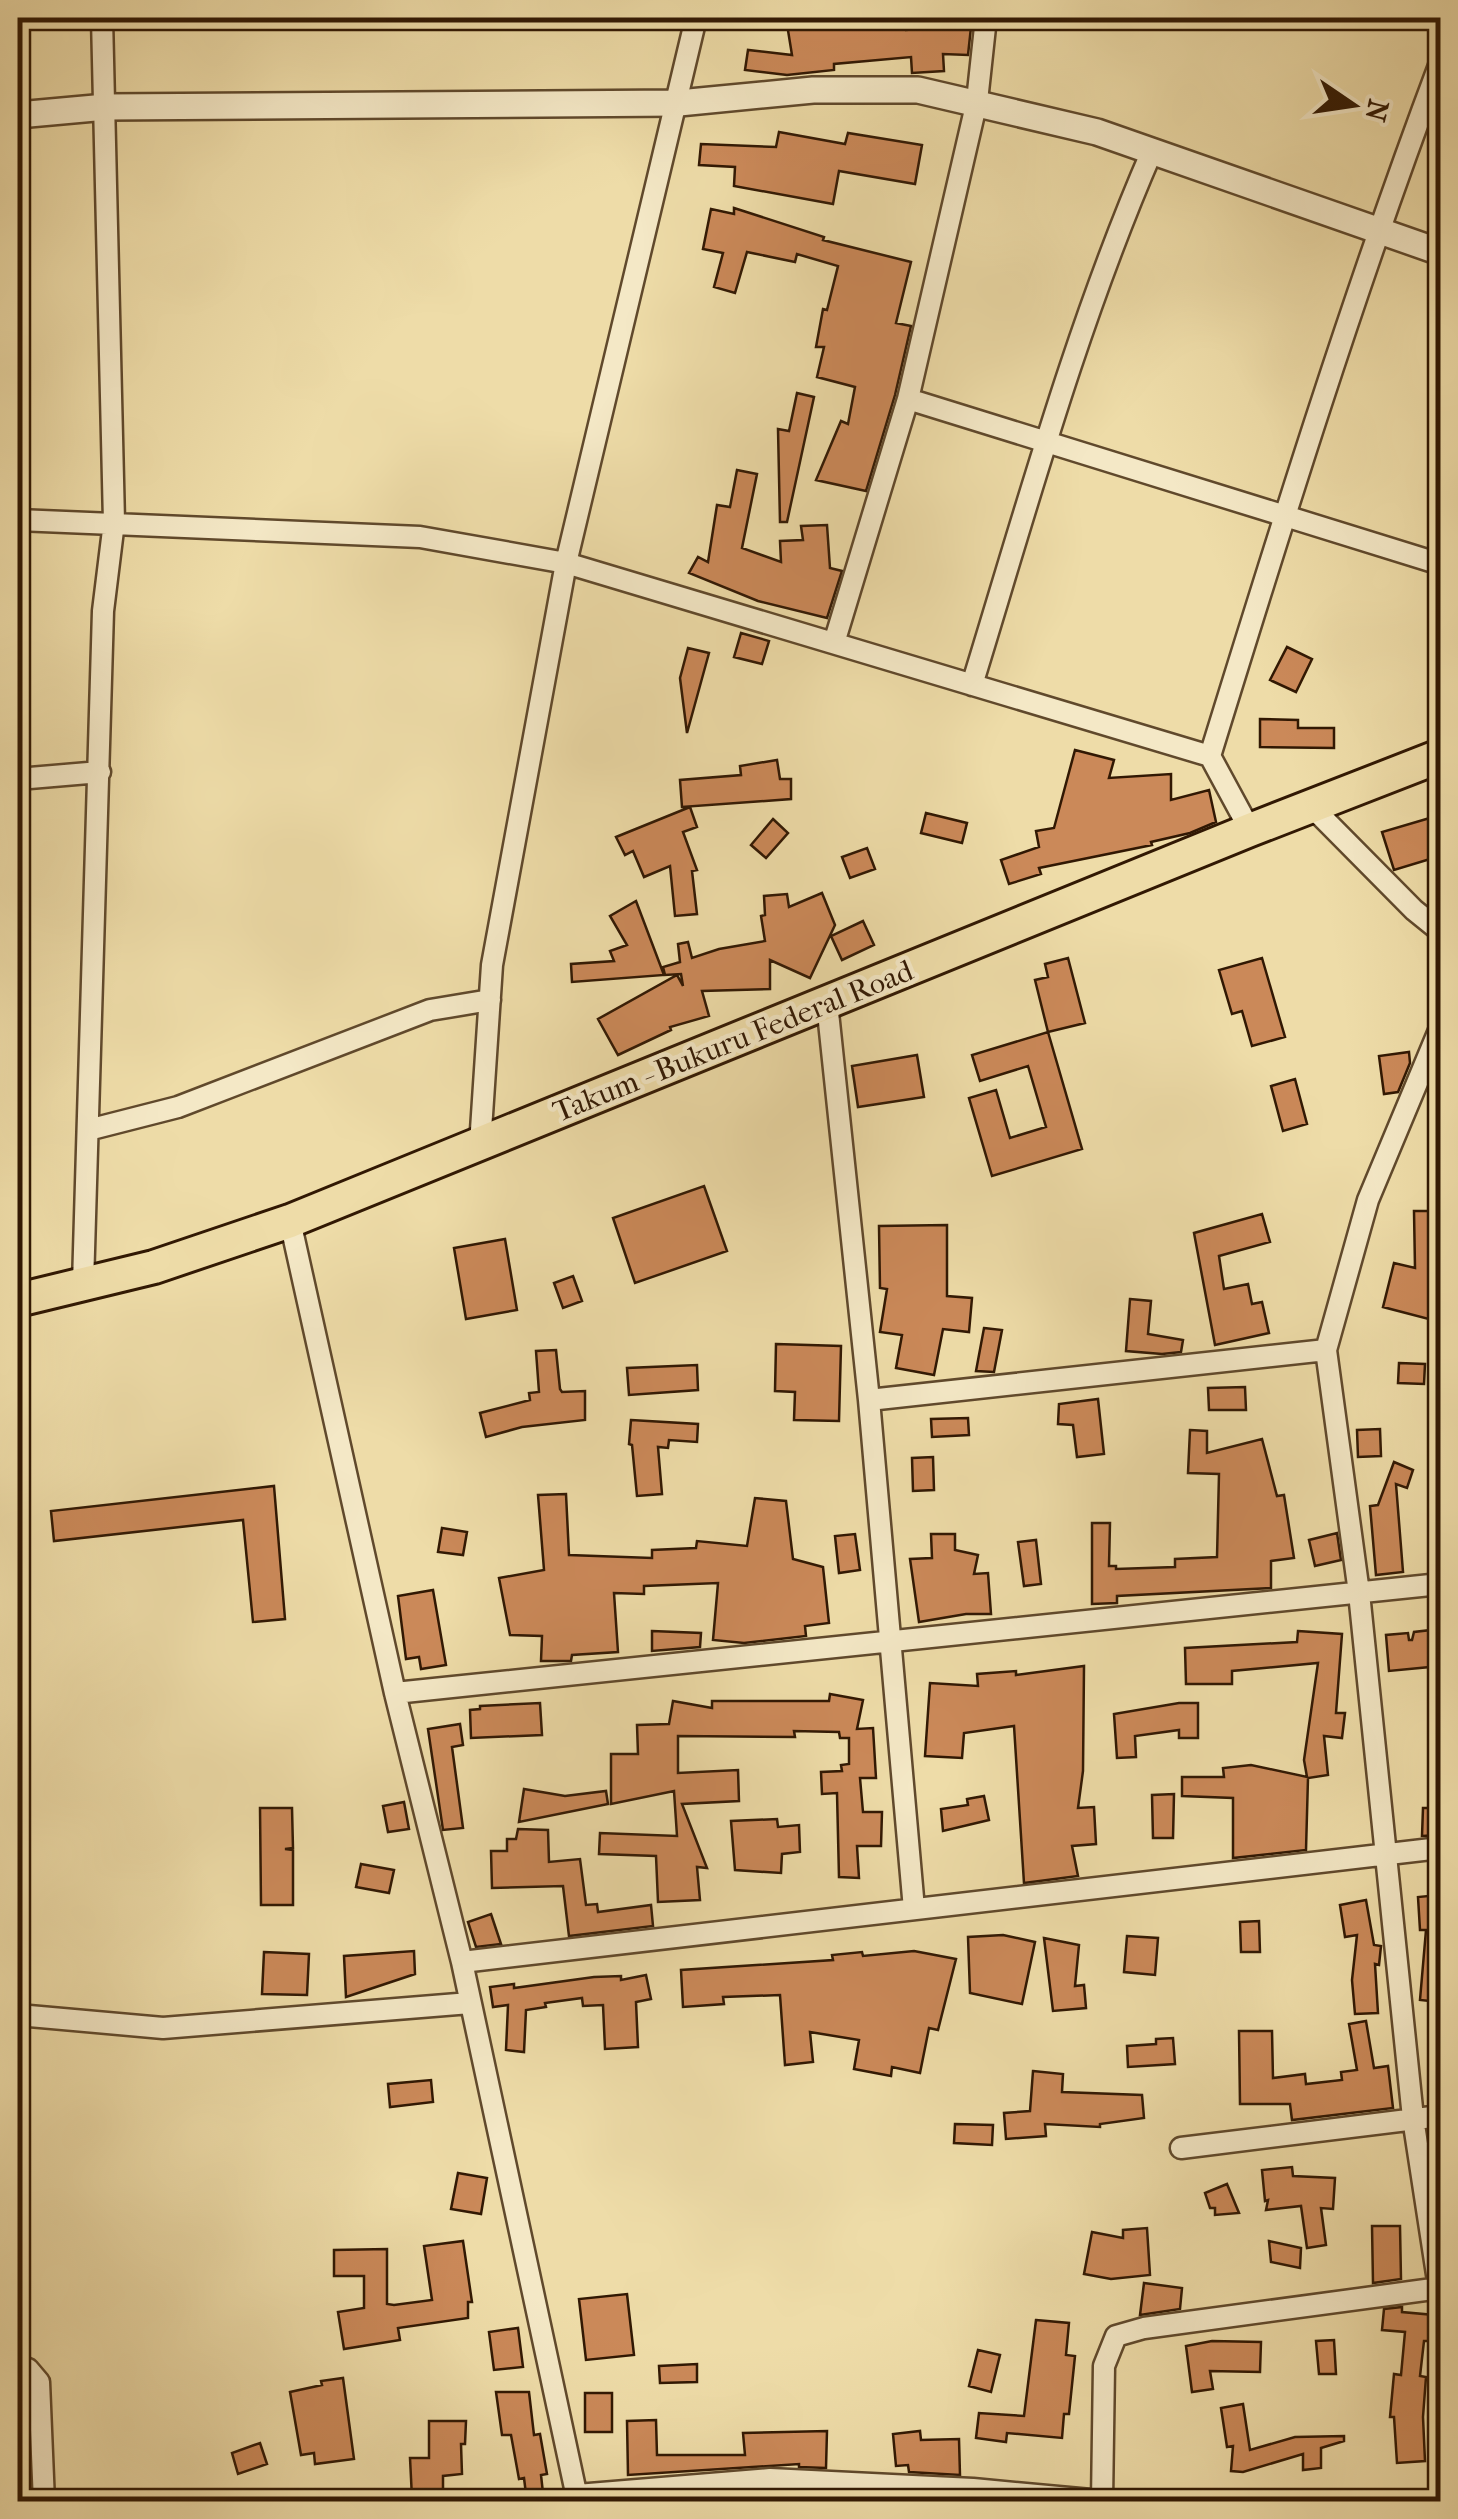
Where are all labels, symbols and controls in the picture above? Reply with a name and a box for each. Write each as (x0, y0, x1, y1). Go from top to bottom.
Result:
north arrow (1303, 55, 1403, 155)
text: N (1358, 96, 1395, 125)
street label: Takum - Bukuru Federal Road (548, 953, 919, 1130)

